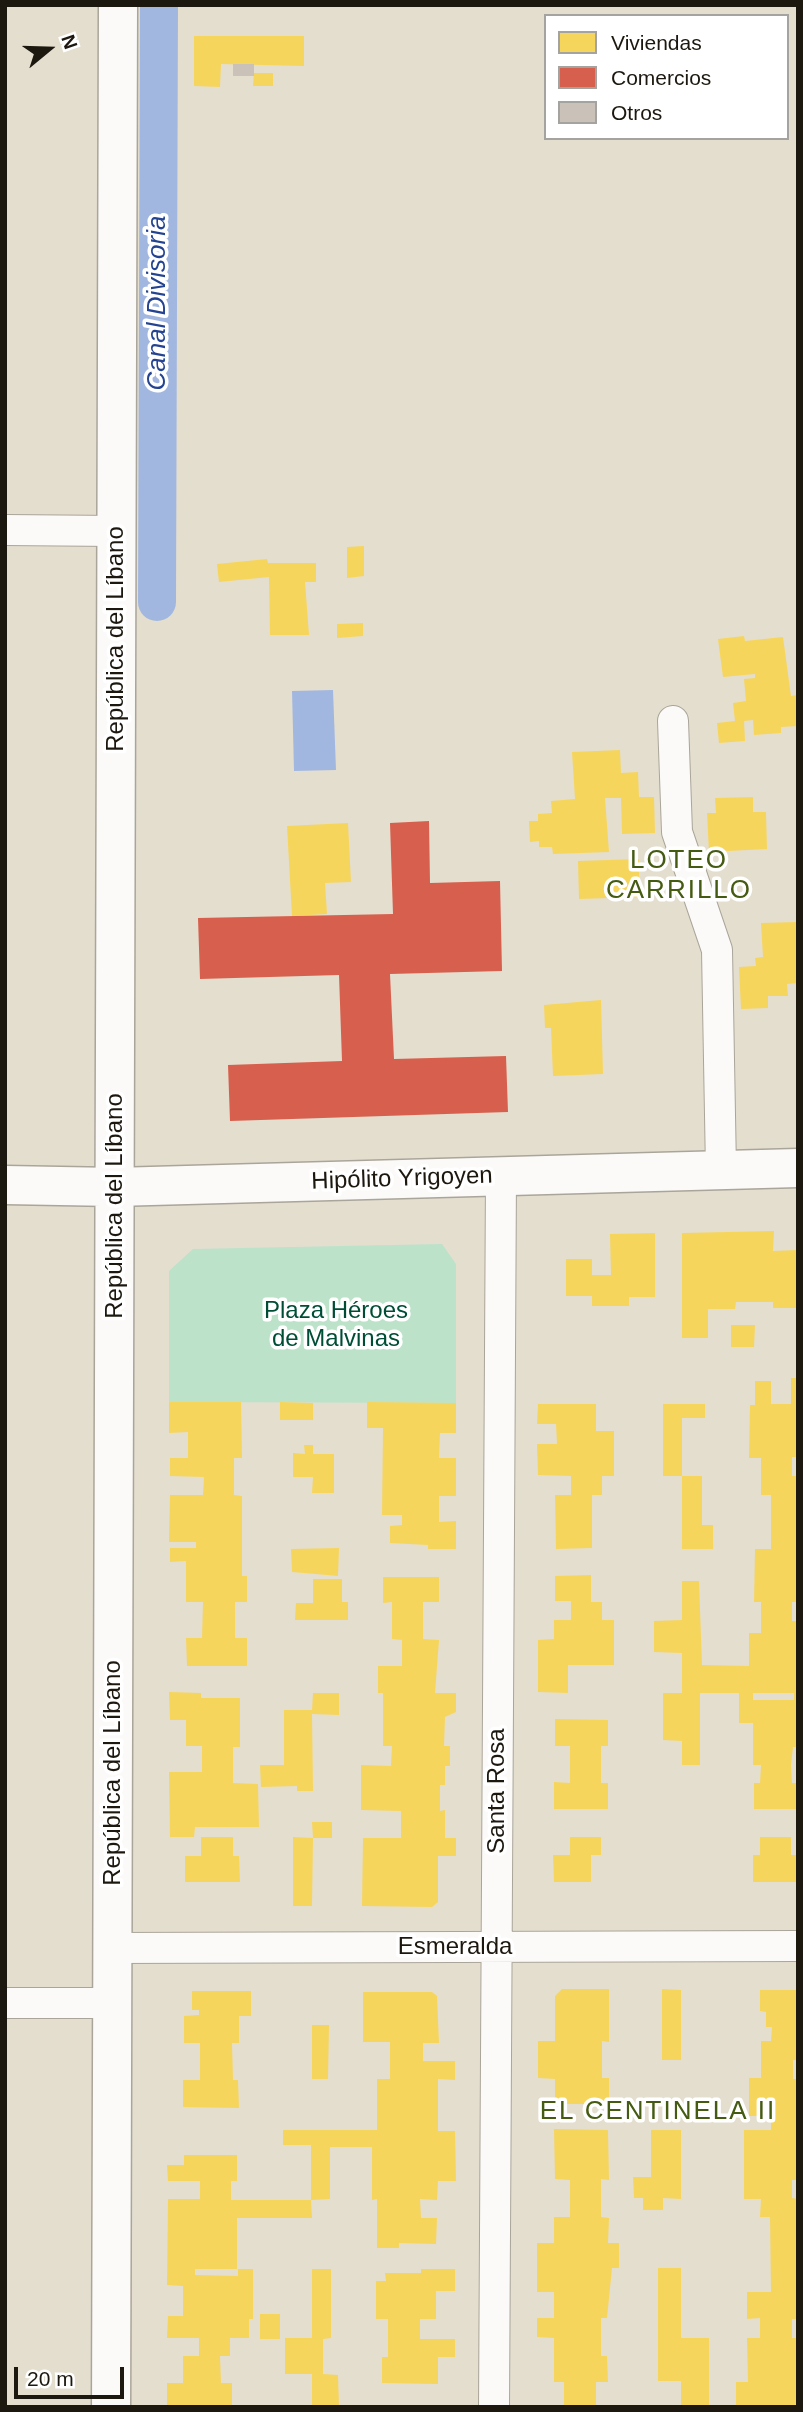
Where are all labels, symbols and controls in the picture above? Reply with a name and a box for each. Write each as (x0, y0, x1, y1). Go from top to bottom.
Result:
north arrow (14, 14, 84, 84)
legend (544, 14, 789, 140)
text: Viviendas (611, 31, 702, 54)
text: N (57, 32, 81, 52)
text: Comercios (611, 66, 711, 89)
text: Otros (611, 101, 662, 124)
water label: Canal Divisoria (142, 216, 174, 390)
street label: República del Líbano (102, 526, 130, 752)
district label: LOTEO CARRILLO (607, 845, 751, 906)
street label: República del Líbano (101, 1093, 129, 1319)
street label: Hipólito Yrigoyen (311, 1161, 493, 1197)
park label: Plaza Héroes de Malvinas (264, 1297, 408, 1353)
street label: República del Líbano (99, 1660, 127, 1886)
street label: Santa Rosa (483, 1728, 511, 1854)
street label: Esmeralda (398, 1933, 512, 1961)
district label: EL CENTINELA II (542, 2096, 774, 2128)
scale bar (18, 2352, 128, 2396)
text: 20 m (27, 2367, 74, 2390)

